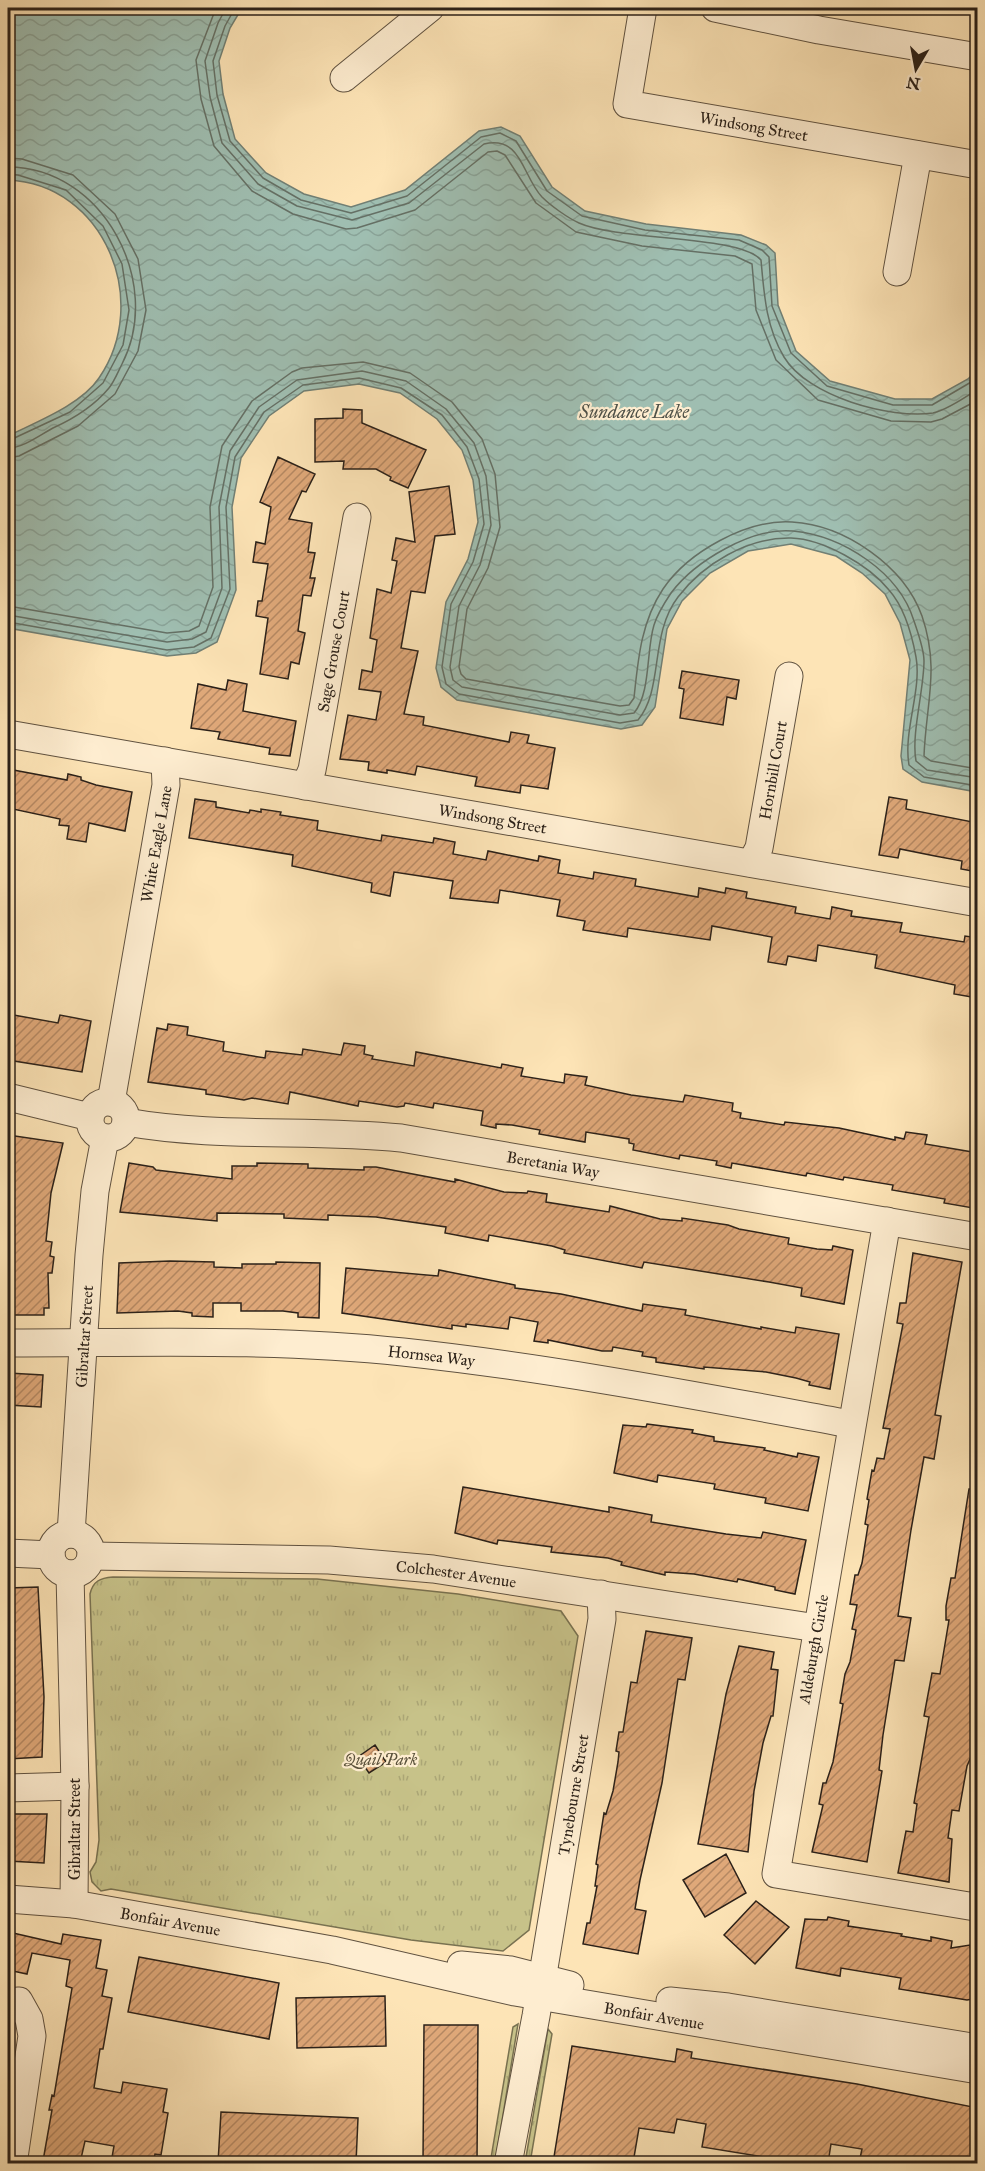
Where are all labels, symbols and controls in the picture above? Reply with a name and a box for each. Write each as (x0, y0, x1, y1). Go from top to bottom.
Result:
north arrow (886, 39, 946, 99)
text: N (905, 73, 922, 94)
street label: Windsong Street (698, 108, 810, 145)
water label: Sundance Lake (578, 401, 690, 423)
street label: Sage Grouse Court (313, 589, 354, 714)
street label: Hornbill Court (755, 719, 791, 821)
street label: White Eagle Lane (137, 784, 176, 904)
street label: Windsong Street (437, 800, 549, 838)
street label: Beretania Way (505, 1147, 601, 1182)
street label: Gibraltar Street (71, 1284, 97, 1388)
street label: Hornsea Way (387, 1342, 477, 1371)
street label: Colchester Avenue (395, 1557, 518, 1592)
street label: Aldeburgh Circle (794, 1593, 834, 1706)
street label: Tynebourne Street (554, 1732, 593, 1857)
park label: Quail Park (344, 1750, 417, 1769)
street label: Gibraltar Street (65, 1777, 84, 1880)
street label: Bonfair Avenue (119, 1903, 222, 1940)
street label: Bonfair Avenue (602, 1998, 706, 2034)

